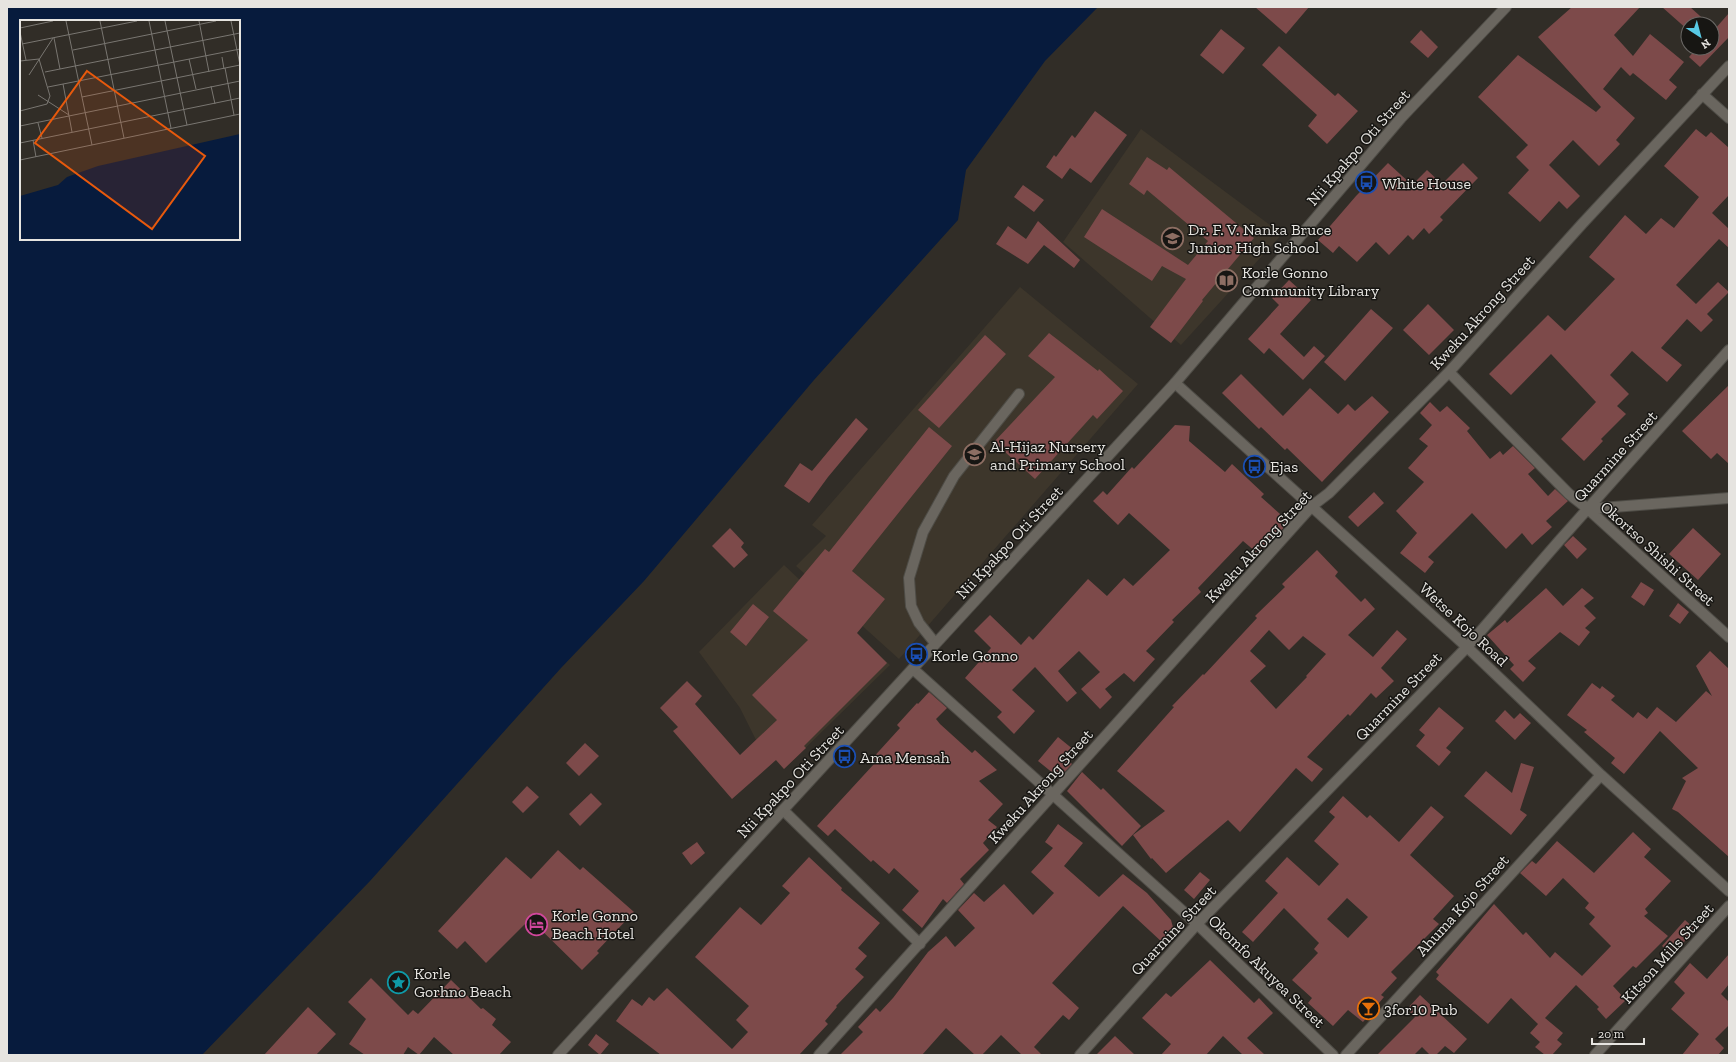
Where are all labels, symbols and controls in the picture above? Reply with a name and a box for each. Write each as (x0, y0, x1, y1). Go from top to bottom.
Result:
north arrow (1680, 16, 1720, 56)
inset map (20, 20, 240, 240)
text: N (1698, 36, 1713, 52)
street label: Nii Kpakpo Oti Street (1303, 85, 1414, 209)
bus stop icon: White House (1353, 170, 1379, 196)
place label: White House (1382, 174, 1471, 193)
place label: Dr. F. V. Nanka Bruce Junior High School (1188, 220, 1331, 257)
school or university icon: Dr. F. V. Nanka Bruce Junior High School (1159, 225, 1185, 251)
street label: Kweku Akrong Street (1426, 251, 1539, 373)
place label: Korle Gonno Community Library (1242, 263, 1380, 300)
library icon: Korle Gonno Community Library (1213, 268, 1239, 294)
street label: Quarmine Street (1570, 407, 1661, 506)
place label: Al-Hijaz Nursery and Primary School (990, 437, 1125, 474)
school or university icon: Al-Hijaz Nursery and Primary School (962, 442, 988, 468)
bus stop icon: Ejas (1241, 453, 1267, 479)
place label: Ejas (1270, 457, 1298, 476)
street label: Nii Kpakpo Oti Street (952, 482, 1067, 603)
street label: Kweku Akrong Street (1201, 486, 1315, 607)
street label: Okortso Shishi Street (1597, 497, 1719, 610)
street label: Wetse Kojo Road (1415, 578, 1512, 670)
bus stop icon: Korle Gonno (904, 642, 930, 668)
place label: Korle Gonno (932, 646, 1018, 665)
street label: Quarmine Street (1351, 648, 1446, 745)
street label: Nii Kpakpo Oti Street (733, 721, 848, 842)
street label: Kweku Akrong Street (984, 725, 1097, 847)
bus stop icon: Ama Mensah (832, 744, 858, 770)
place label: Ama Mensah (860, 748, 950, 767)
street label: Ahuma Kojo Street (1412, 851, 1513, 960)
street label: Quarmine Street (1127, 881, 1220, 979)
street label: Kitson Mills Street (1617, 899, 1718, 1007)
place label: Korle Gonno Beach Hotel (552, 906, 638, 943)
hotel icon: Korle Gonno Beach Hotel (523, 911, 549, 937)
street label: Okomfo Akuyea Street (1205, 911, 1329, 1032)
place label: Korle Gorhno Beach (414, 964, 511, 1001)
place icon: Korle Gorhno Beach (385, 969, 411, 995)
bar icon: 3for10 Pub (1355, 996, 1381, 1022)
place label: 3for10 Pub (1384, 1000, 1457, 1019)
scale bar (1592, 1020, 1644, 1046)
text: 20 m (1598, 1027, 1625, 1041)

